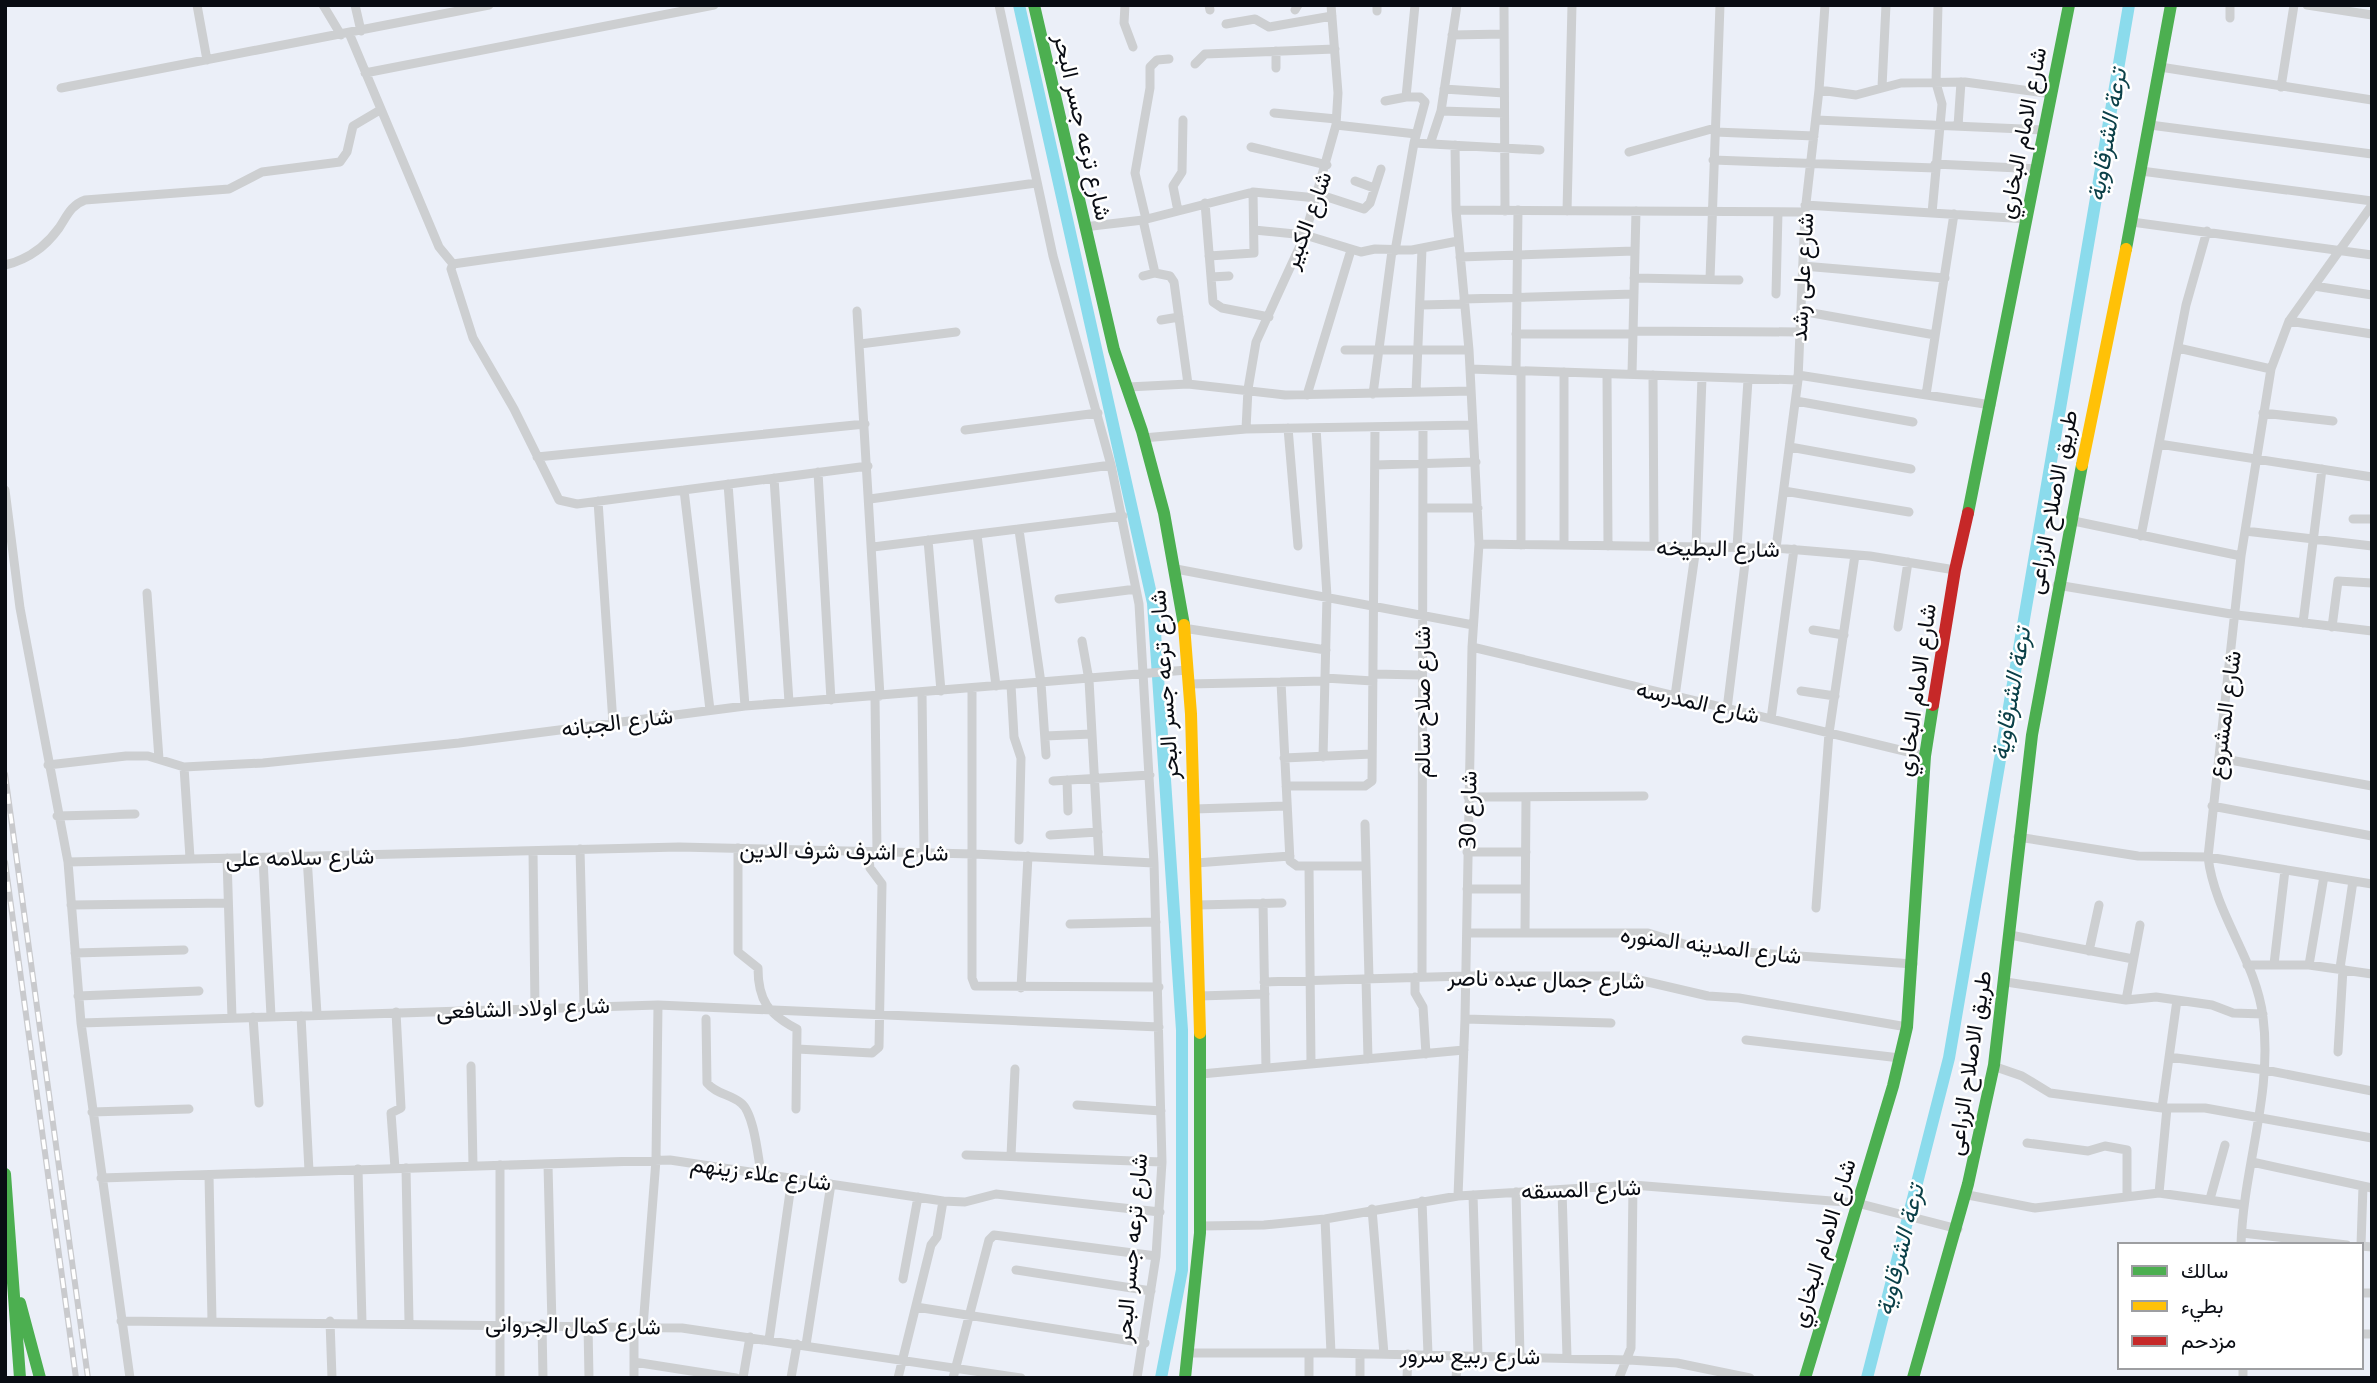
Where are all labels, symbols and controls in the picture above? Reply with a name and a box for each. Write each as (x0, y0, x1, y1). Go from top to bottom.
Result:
street label: شارع ترعه جسر البحر (1046, 29, 1121, 223)
street label: شارع الامام البخاري (1989, 44, 2057, 222)
water label: ترعة الشرقاوية (2078, 63, 2134, 204)
street label: شارع الكبير (1273, 166, 1339, 274)
street label: شارع على رشد (1782, 212, 1821, 342)
street label: طريق الاصلاح الزراعى (2018, 407, 2086, 597)
street label: شارع البطيخه (1656, 530, 1780, 565)
street label: شارع ترعه جسر البحر (1140, 589, 1187, 782)
street label: شارع الامام البخاري (1887, 601, 1947, 779)
water label: ترعة الشرقاوية (1982, 622, 2038, 763)
street label: شارع صلاح سالم (1405, 626, 1438, 778)
street label: شارع المشروع (2198, 648, 2249, 781)
street label: شارع المدرسه (1633, 671, 1763, 732)
street label: شارع الجبانه (559, 698, 675, 745)
street label: شارع 30 (1450, 770, 1485, 850)
street label: شارع اشرف شرف الدين (739, 832, 949, 869)
street label: شارع سلامه على (225, 839, 375, 874)
street label: شارع المدينه المنوره (1619, 917, 1804, 972)
street label: شارع جمال عبده ناصر (1446, 960, 1645, 997)
street label: طريق الاصلاح الزراعى (1938, 968, 1999, 1158)
street label: شارع اولاد الشافعى (436, 988, 610, 1027)
street label: شارع علاء زينهم (688, 1146, 834, 1199)
street label: شارع ترعه جسر البحر (1106, 1152, 1155, 1345)
street label: شارع الامام البخاري (1781, 1155, 1867, 1332)
street label: شارع المسقه (1520, 1170, 1642, 1207)
water label: ترعة الشرقاوية (1866, 1178, 1931, 1319)
legend (2118, 1243, 2363, 1369)
text: سالك (2181, 1256, 2228, 1284)
text: بطيء (2181, 1291, 2224, 1323)
street label: شارع كمال الجروانى (485, 1306, 661, 1343)
text: مزدحم (2181, 1326, 2236, 1355)
street label: شارع ربيع سرور (1398, 1337, 1541, 1372)

